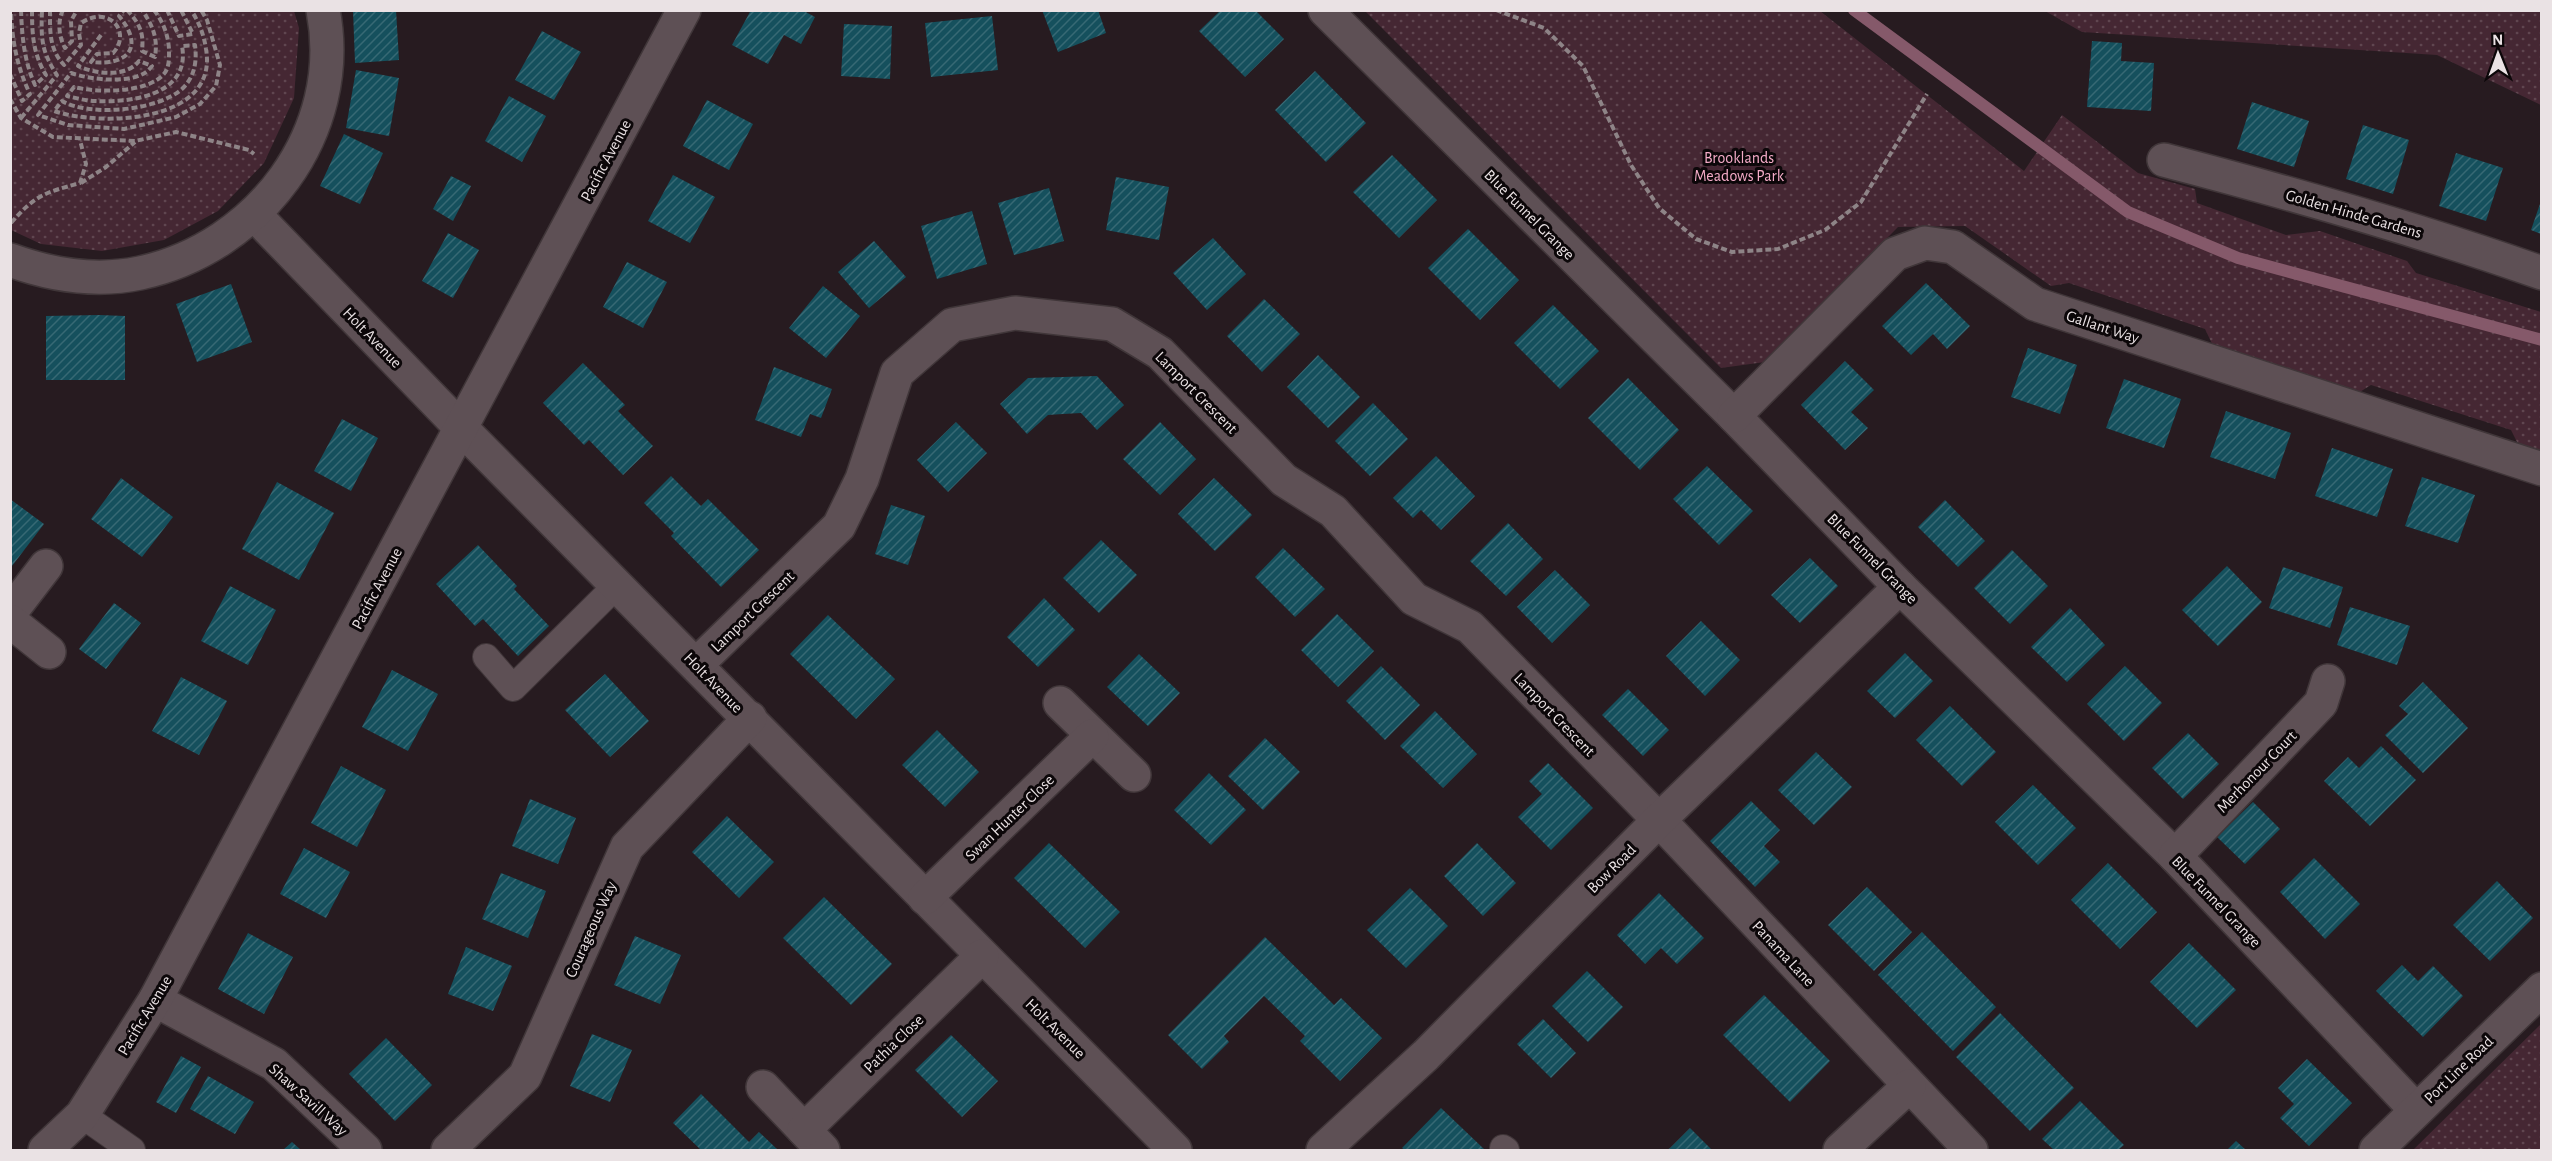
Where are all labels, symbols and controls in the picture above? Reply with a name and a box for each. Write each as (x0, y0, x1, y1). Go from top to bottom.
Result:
north arrow (2468, 24, 2528, 84)
text: N (2492, 32, 2503, 48)
street label: Pacific Avenue (578, 117, 634, 204)
park label: Brooklands Meadows Park (1694, 150, 1785, 184)
street label: Blue Funnel Grange (1481, 167, 1577, 263)
street label: Golden Hinde Gardens (2284, 187, 2424, 241)
street label: Holt Avenue (340, 305, 405, 371)
street label: Gallant Way (2064, 308, 2141, 347)
street label: Lamport Crescent (1152, 349, 1240, 437)
street label: Blue Funnel Grange (1824, 511, 1920, 607)
street label: Pacific Avenue (349, 545, 405, 632)
street label: Lamport Crescent (708, 568, 797, 655)
street label: Holt Avenue (681, 650, 746, 716)
street label: Lamport Crescent (1511, 670, 1598, 759)
street label: Merhonour Court (2214, 728, 2300, 816)
street label: Swan Hunter Close (962, 772, 1057, 864)
street label: Bow Road (1584, 841, 1639, 896)
street label: Blue Funnel Grange (2169, 853, 2264, 950)
street label: Courageous Way (563, 879, 620, 980)
street label: Panama Lane (1749, 918, 1817, 989)
street label: Pacific Avenue (115, 973, 175, 1058)
street label: Holt Avenue (1022, 996, 1088, 1062)
street label: Pathia Close (861, 1012, 927, 1076)
street label: Port Line Road (2421, 1033, 2496, 1106)
street label: Shaw Savill Way (265, 1061, 351, 1140)

